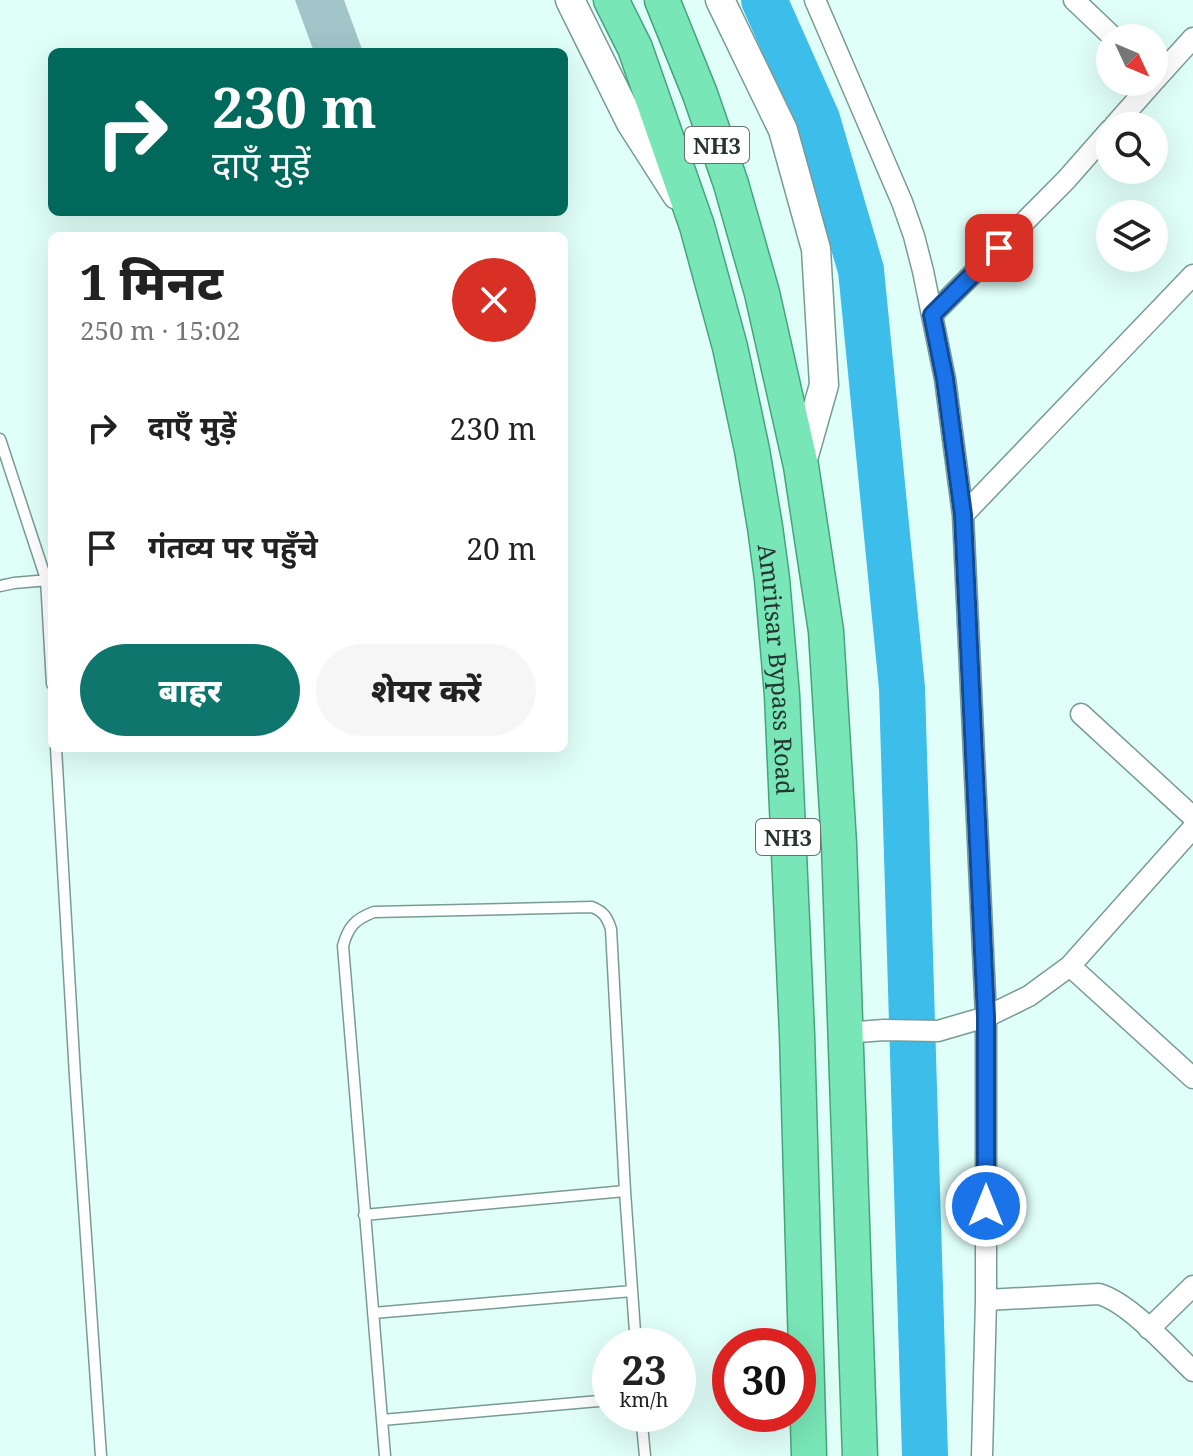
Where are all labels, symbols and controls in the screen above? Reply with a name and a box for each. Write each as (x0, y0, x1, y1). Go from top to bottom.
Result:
north arrow (1096, 24, 1168, 96)
map controls (1096, 24, 1168, 272)
text: 230 m (212, 68, 377, 144)
icon: right (80, 80, 184, 184)
button: search (1096, 112, 1168, 184)
road number: NH3 (685, 127, 749, 163)
text: दाएँ मुड़ें (212, 140, 311, 189)
button: layers (1096, 200, 1168, 272)
pin (965, 214, 1033, 282)
icon: arrive (977, 226, 1021, 270)
text: 1 मिनट (80, 249, 223, 314)
button: close (452, 258, 536, 342)
text: 250 m · 15:02 (80, 312, 241, 348)
icon: right (80, 406, 124, 450)
text: दाएँ मुड़ें (148, 406, 236, 447)
text: 230 m (450, 408, 536, 449)
icon: arrive (80, 526, 124, 570)
text: गंतव्य पर पहुँचे (148, 526, 318, 567)
text: 20 m (466, 528, 536, 569)
street label: Amritsar Bypass Road (751, 542, 803, 796)
button: बाहर (80, 644, 300, 736)
button: शेयर करें (316, 644, 536, 736)
road number: NH3 (756, 819, 820, 855)
position arrow (944, 1164, 1028, 1248)
speed limit sign: 30 (712, 1328, 816, 1432)
text: 23 (621, 1342, 667, 1397)
text: km/h (619, 1386, 669, 1413)

